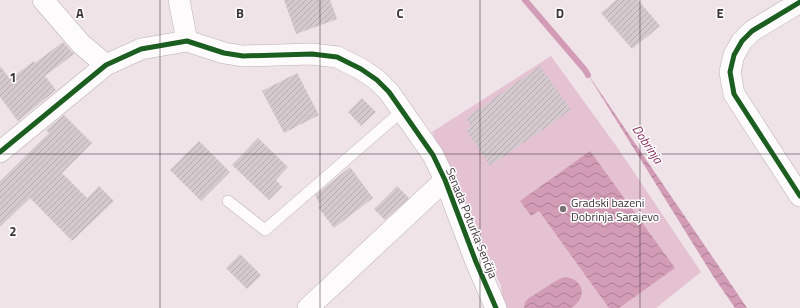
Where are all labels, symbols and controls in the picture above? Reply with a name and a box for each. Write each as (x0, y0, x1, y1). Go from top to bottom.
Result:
text: A (76, 3, 84, 23)
text: B (236, 3, 244, 23)
text: C (396, 3, 404, 23)
text: D (556, 3, 564, 23)
text: E (716, 3, 724, 23)
text: 1 (9, 67, 17, 87)
water label: Dobrinja (628, 120, 669, 169)
street label: Senada Poturka Senčija (441, 165, 503, 281)
place label: Gradski bazeni Dobrinja Sarajevo (571, 193, 659, 226)
marker: Gradski bazeni Dobrinja Sarajevo (558, 204, 568, 214)
text: 2 (9, 221, 17, 241)

